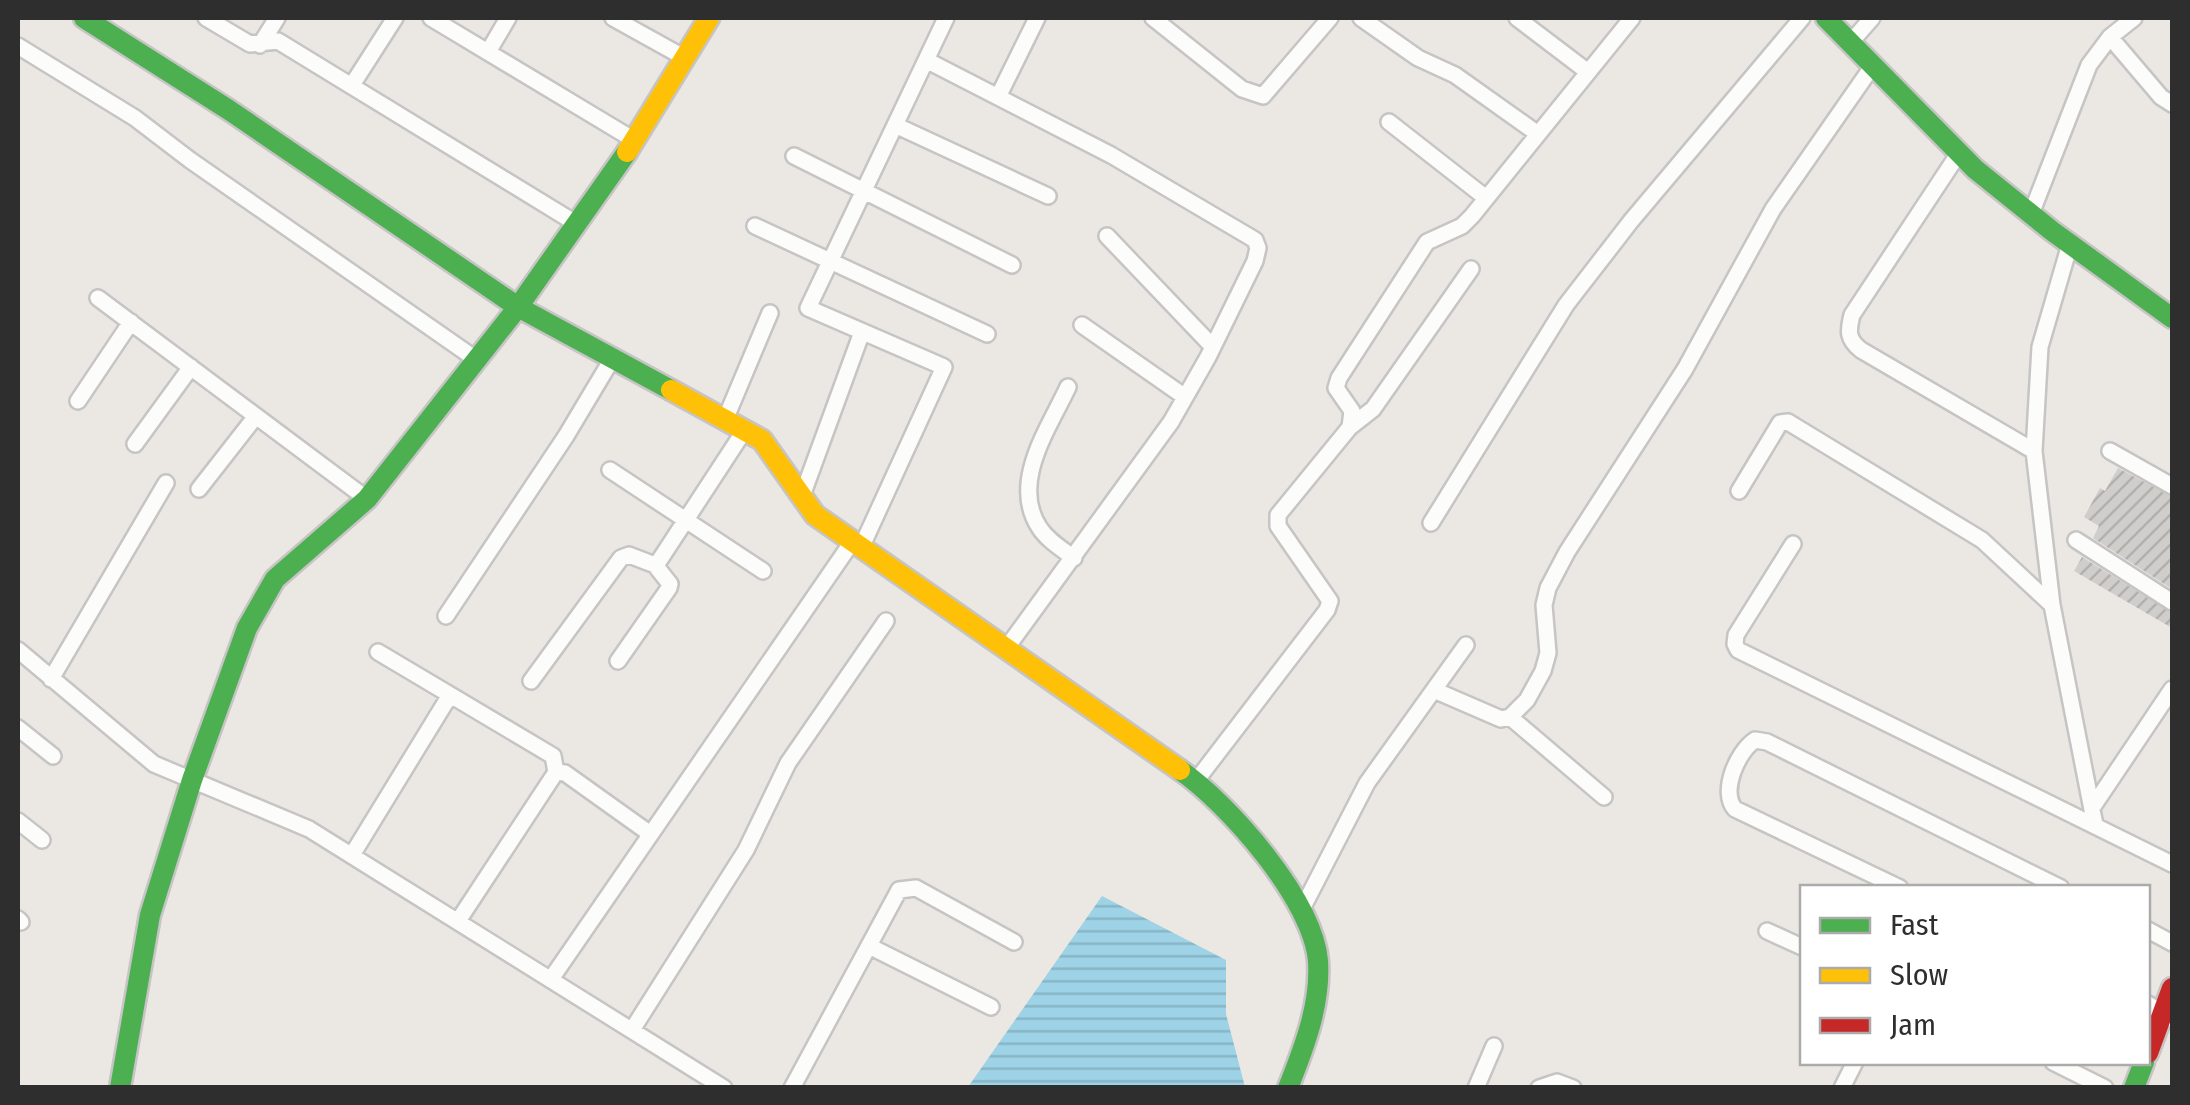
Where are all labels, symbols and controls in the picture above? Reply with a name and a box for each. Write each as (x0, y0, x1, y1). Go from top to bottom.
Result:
legend (1800, 885, 2150, 1065)
text: Fast (1890, 907, 1939, 943)
text: Slow (1890, 957, 1948, 993)
text: Jam (1890, 1007, 1936, 1043)

